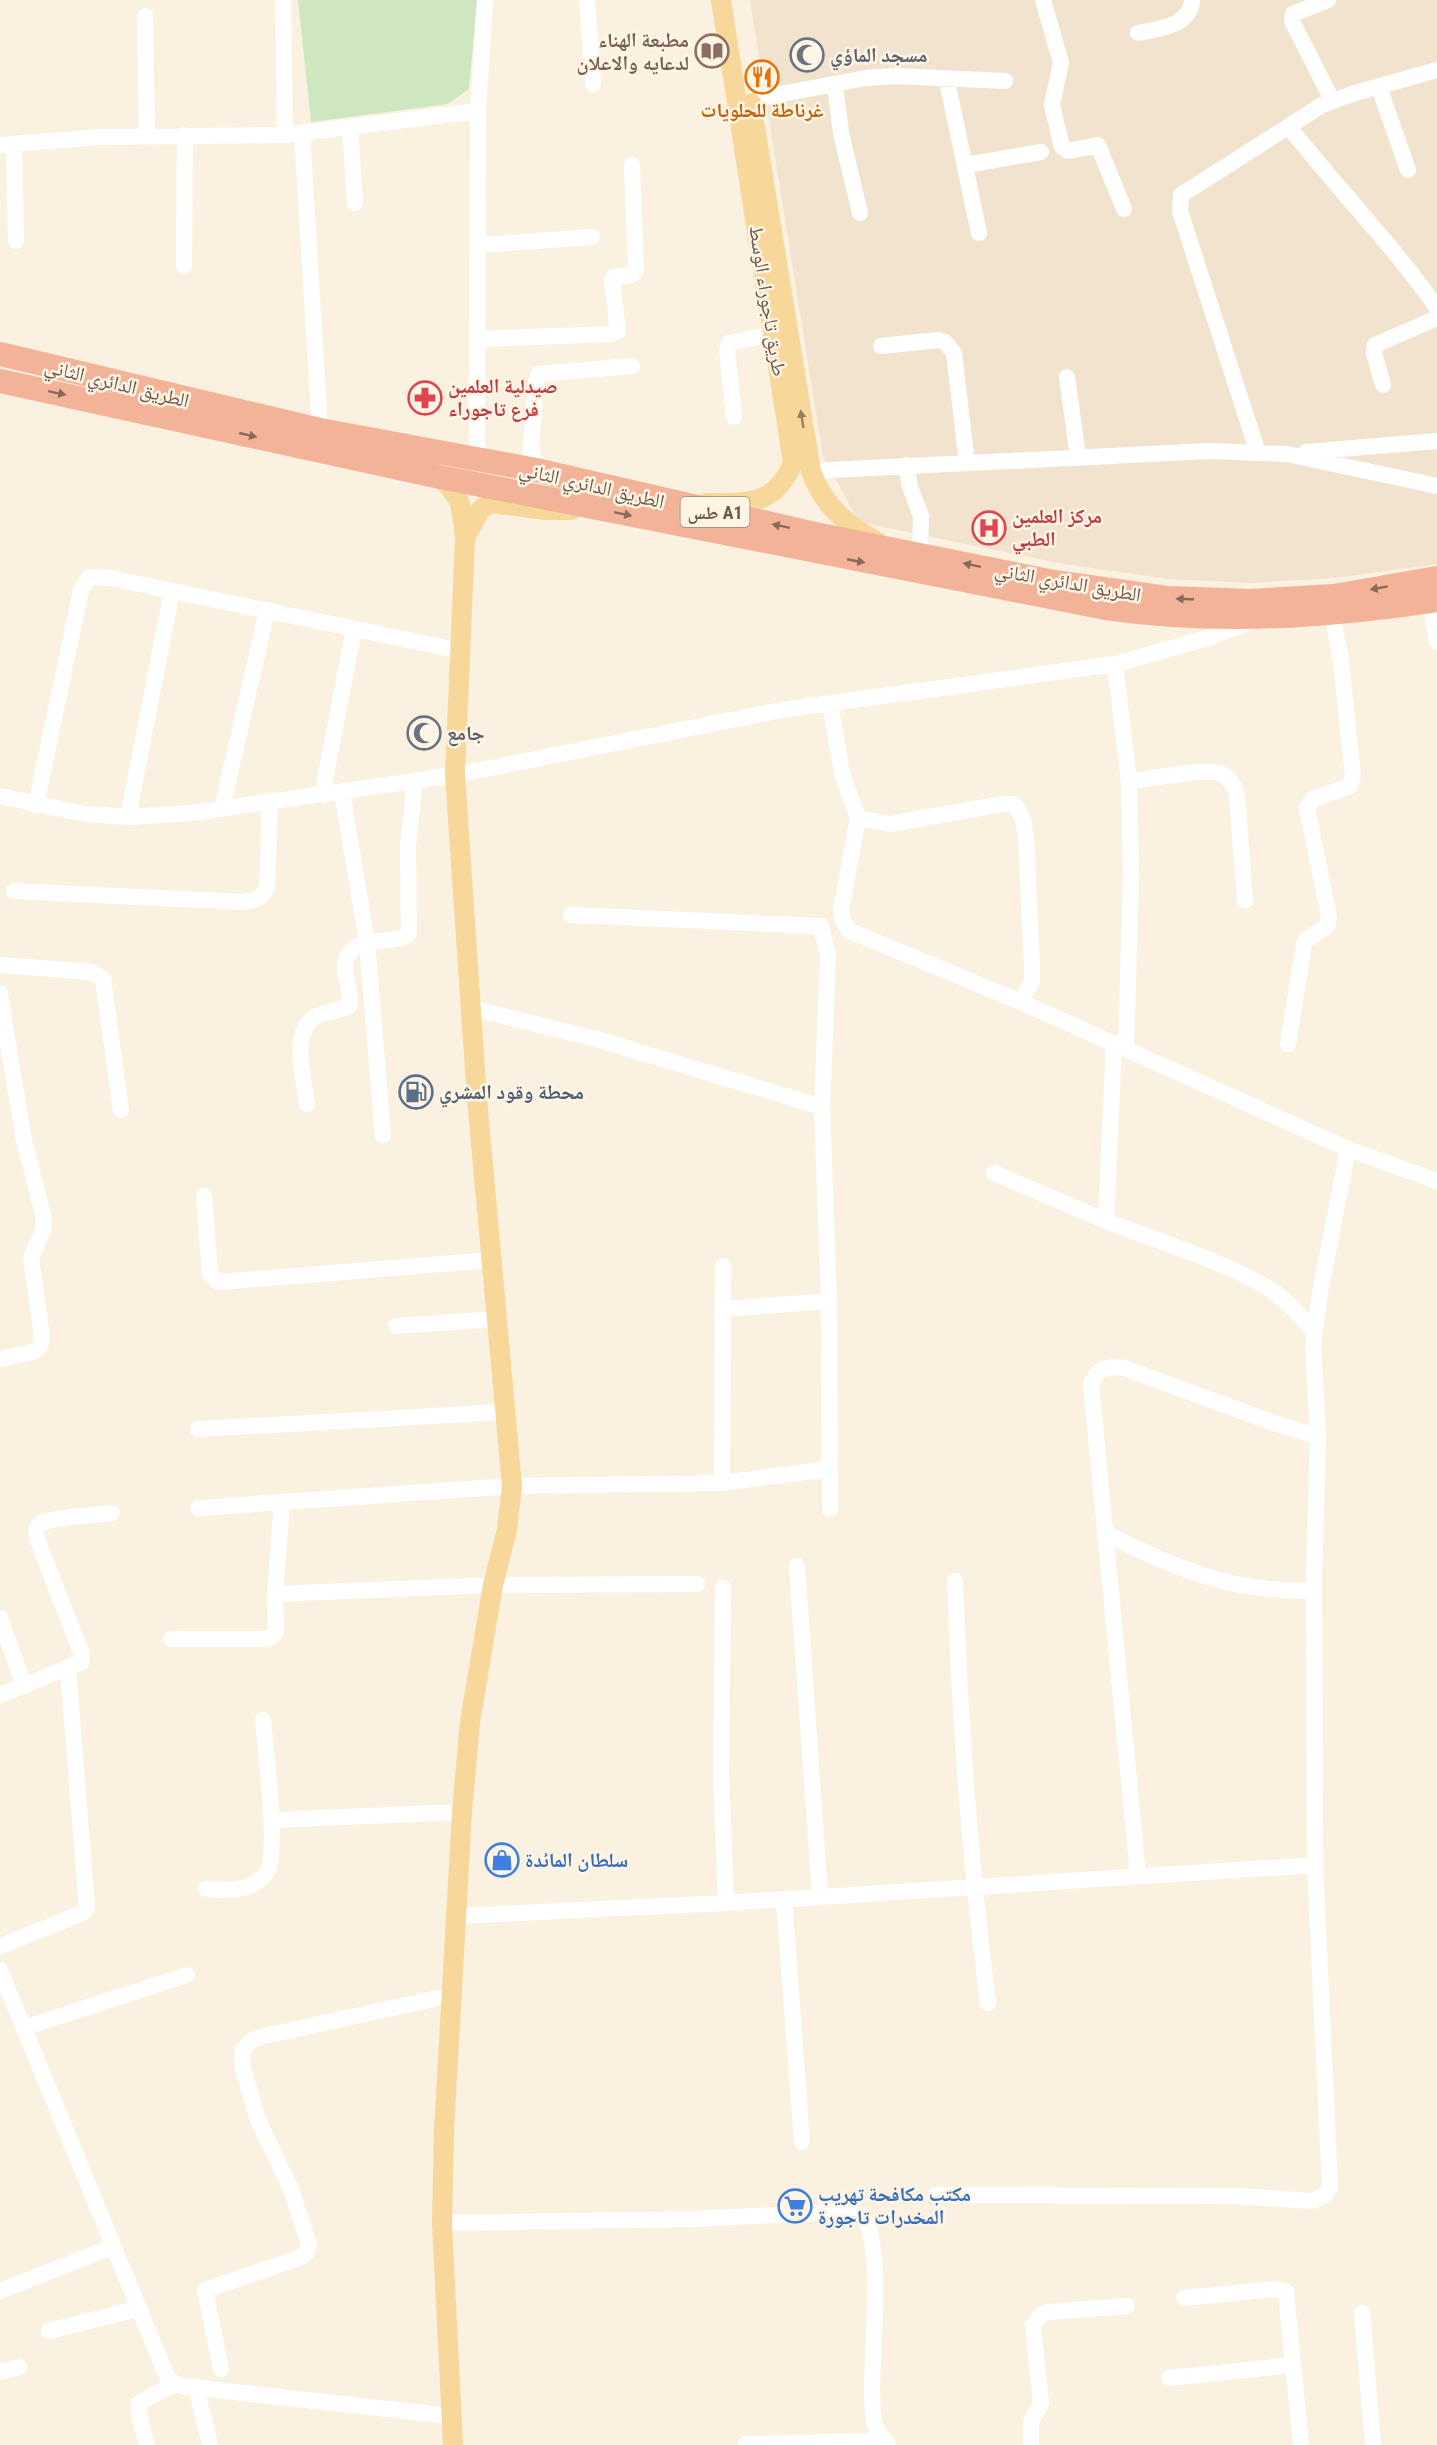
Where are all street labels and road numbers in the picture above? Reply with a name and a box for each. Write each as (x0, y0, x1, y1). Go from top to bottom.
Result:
street label: طريق تاجوراء الوسط (744, 224, 792, 378)
street label: الطريق الدائري الثاني (41, 353, 192, 417)
street label: الطريق الدائري الثاني (516, 457, 667, 517)
road number: طس A1 (680, 497, 750, 527)
street label: الطريق الدائري الثاني (992, 557, 1143, 611)

